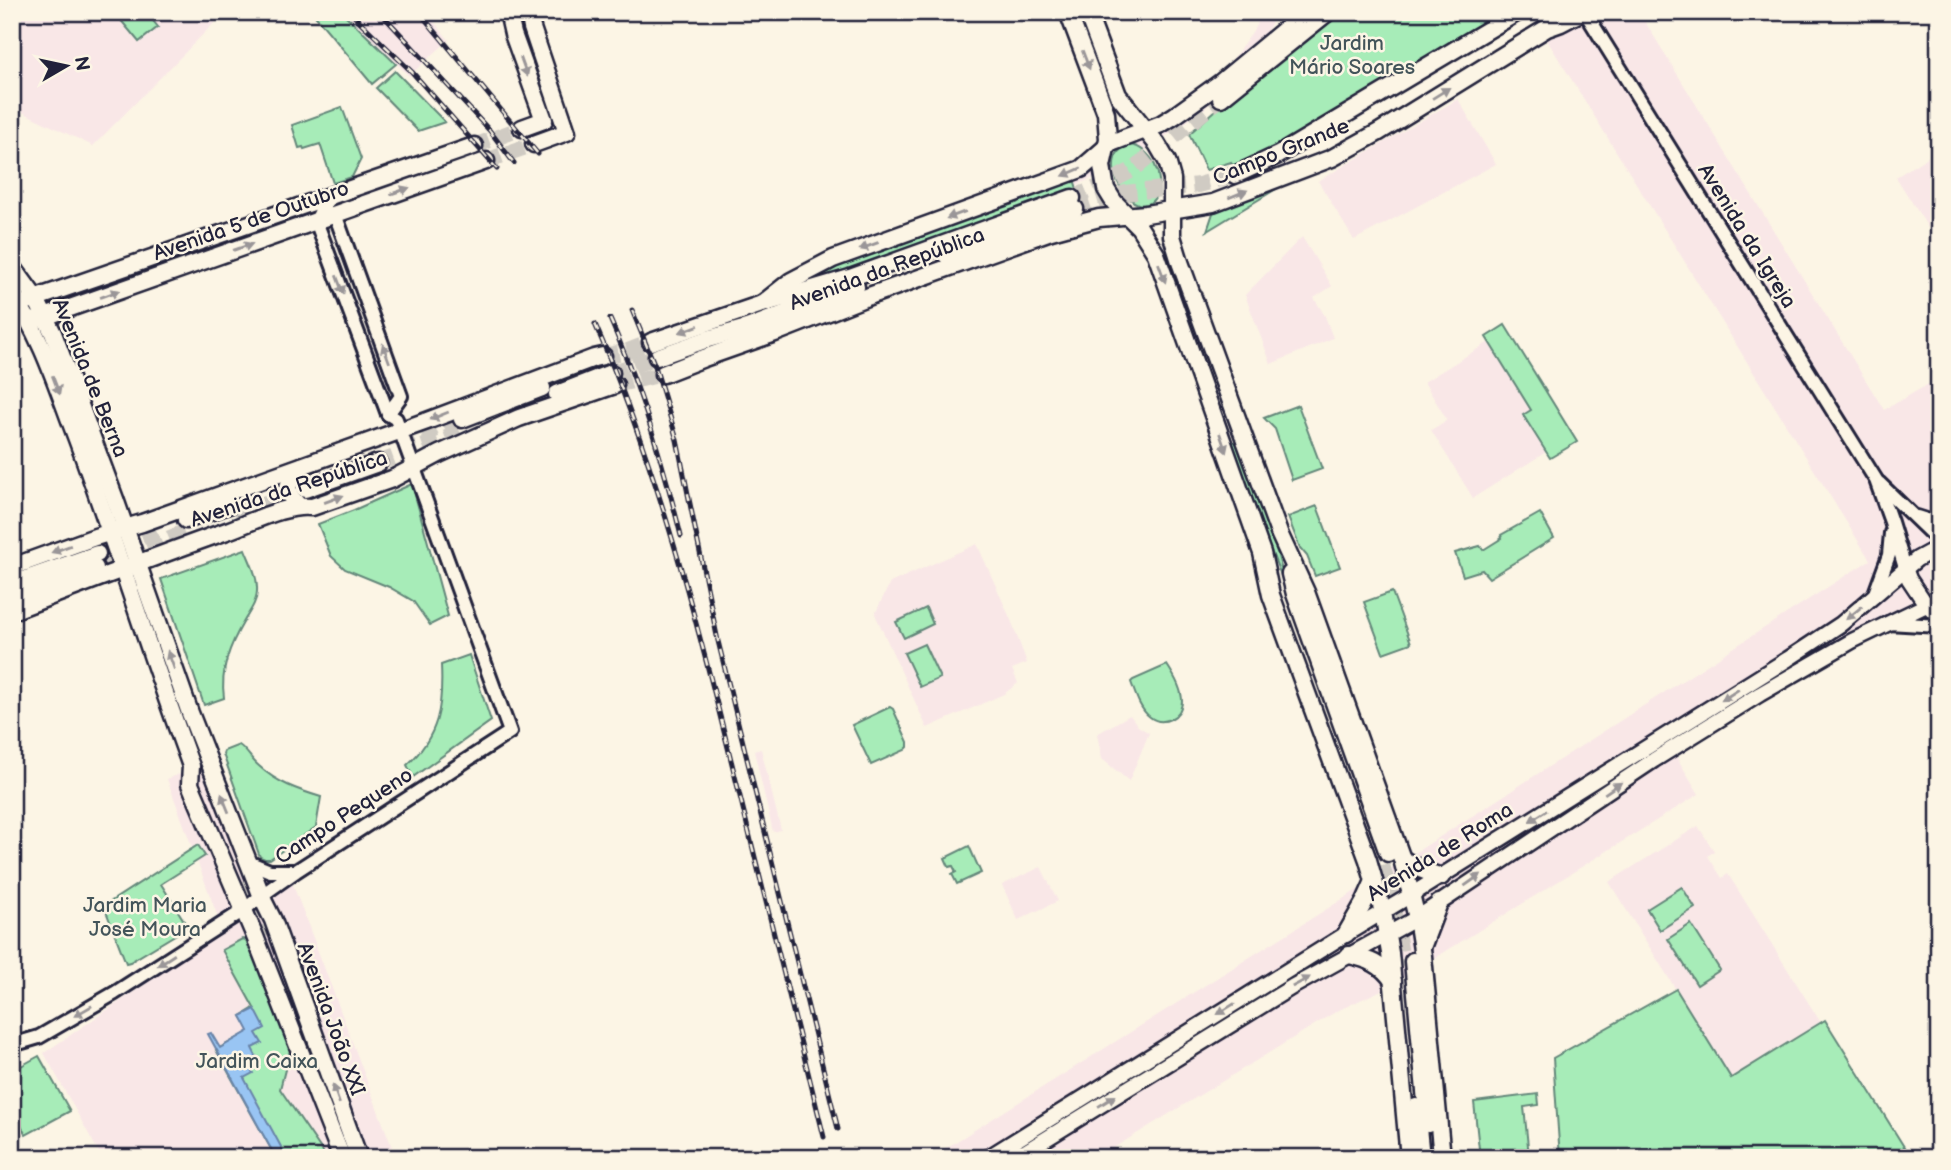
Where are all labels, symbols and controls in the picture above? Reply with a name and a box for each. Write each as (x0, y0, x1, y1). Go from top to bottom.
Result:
park label: Jardim Mário Soares (1289, 31, 1415, 80)
north arrow (32, 32, 102, 102)
one-way arrow (1081, 49, 1092, 70)
text: N (69, 55, 94, 72)
one-way arrow (519, 56, 530, 77)
one-way arrow (1431, 87, 1451, 100)
street label: Campo Grande (1209, 113, 1353, 191)
street label: Avenida da Igreja (1693, 159, 1801, 313)
one-way arrow (1062, 166, 1082, 178)
street label: Avenida 5 de Outubro (150, 176, 352, 266)
one-way arrow (389, 185, 410, 196)
one-way arrow (1227, 188, 1248, 199)
one-way arrow (945, 210, 966, 221)
street label: Avenida da República (786, 222, 988, 316)
one-way arrow (232, 241, 253, 252)
one-way arrow (859, 241, 880, 252)
one-way arrow (1157, 262, 1168, 283)
one-way arrow (334, 274, 345, 295)
one-way arrow (99, 288, 120, 299)
street label: Avenida de Berna (47, 295, 133, 461)
one-way arrow (678, 324, 699, 335)
one-way arrow (380, 342, 391, 363)
one-way arrow (51, 375, 62, 396)
one-way arrow (429, 410, 450, 421)
one-way arrow (1218, 432, 1229, 453)
street label: Avenida da República (187, 445, 391, 533)
one-way arrow (324, 493, 345, 504)
one-way arrow (51, 544, 72, 555)
one-way arrow (1846, 606, 1864, 621)
one-way arrow (165, 649, 176, 670)
one-way arrow (1721, 688, 1740, 701)
street label: Campo Pequeno (271, 762, 418, 870)
one-way arrow (1603, 781, 1623, 794)
one-way arrow (220, 792, 231, 813)
street label: Avenida de Roma (1362, 797, 1518, 907)
one-way arrow (1528, 810, 1547, 822)
one-way arrow (1464, 873, 1482, 887)
park label: Jardim Maria José Moura (83, 893, 207, 942)
street label: Avenida João XXI (292, 939, 370, 1099)
one-way arrow (156, 954, 176, 967)
one-way arrow (1291, 976, 1311, 988)
one-way arrow (1216, 1002, 1235, 1015)
one-way arrow (74, 1005, 93, 1017)
park label: Jardim Caixa (196, 1049, 318, 1074)
one-way arrow (330, 1083, 341, 1104)
one-way arrow (1098, 1094, 1117, 1107)

